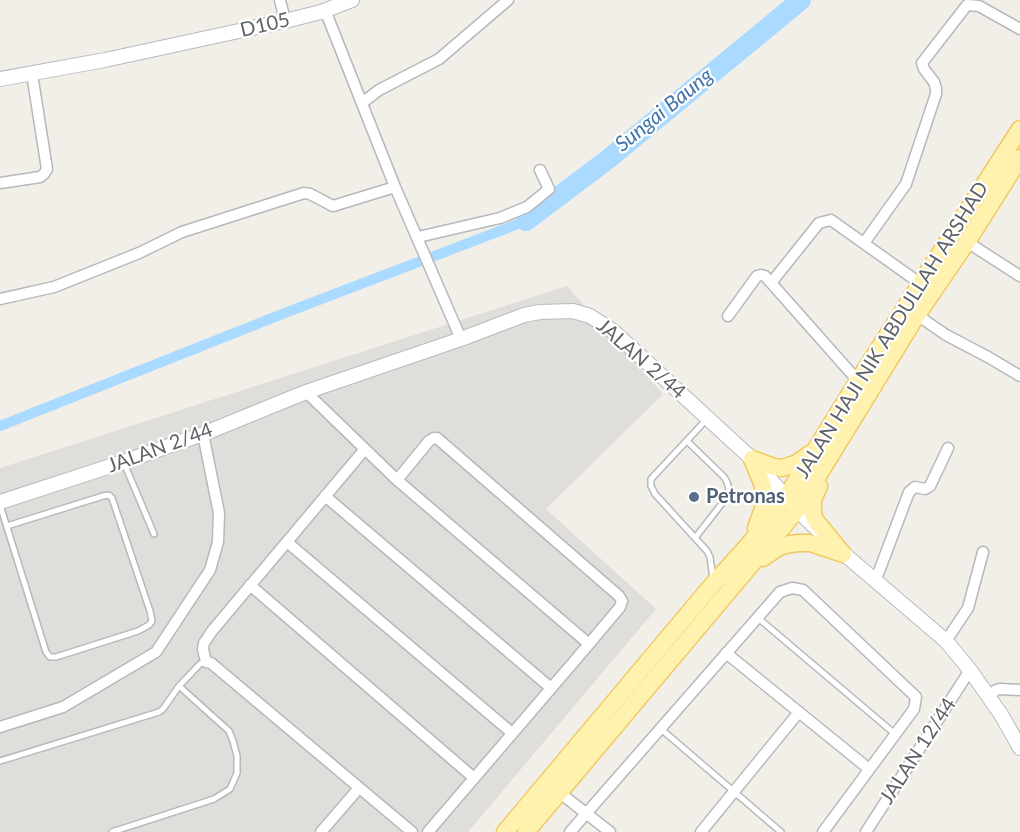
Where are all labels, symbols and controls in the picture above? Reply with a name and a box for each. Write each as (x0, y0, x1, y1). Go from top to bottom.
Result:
street label: D105 (238, 8, 292, 42)
water label: Sungai Baung (610, 63, 718, 157)
street label: JALAN HAJI NIK ABDULLAH ARSHAD (790, 177, 994, 483)
street label: JALAN 2/44 (592, 314, 690, 404)
street label: JALAN 2/44 (104, 418, 216, 478)
place label: Petronas (706, 485, 785, 509)
marker: Petronas (687, 490, 701, 504)
street label: JALAN 12/44 (875, 694, 961, 808)

